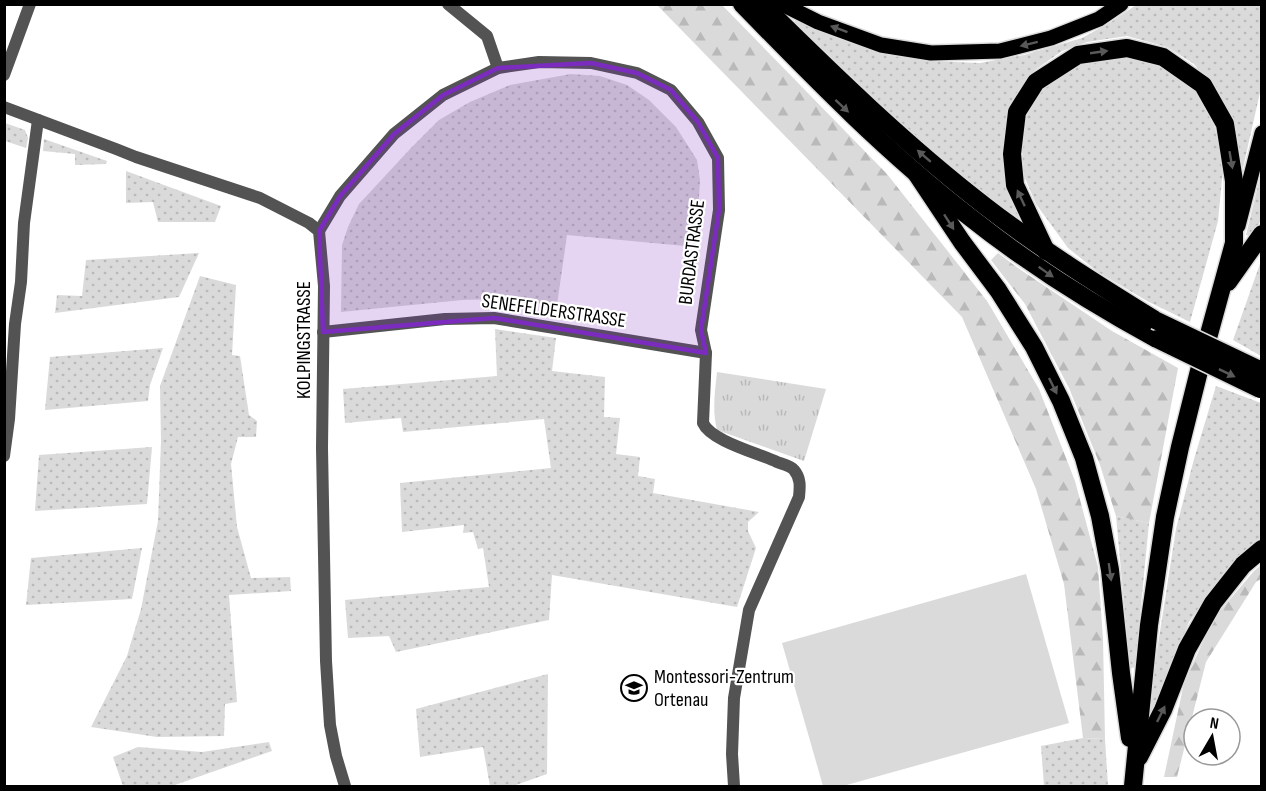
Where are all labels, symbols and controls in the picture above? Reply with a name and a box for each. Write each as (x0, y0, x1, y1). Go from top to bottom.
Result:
one-way arrow (830, 24, 848, 34)
one-way arrow (1020, 39, 1038, 49)
one-way arrow (1090, 47, 1109, 56)
one-way arrow (834, 99, 849, 112)
one-way arrow (916, 150, 932, 163)
one-way arrow (1227, 151, 1236, 170)
one-way arrow (1017, 190, 1026, 207)
street label: BURDASTRASSE (674, 198, 710, 306)
one-way arrow (943, 214, 954, 230)
one-way arrow (1038, 266, 1054, 278)
street label: KOLPINGSTRASSE (292, 281, 316, 399)
street label: SENEFELDERSTRASSE (480, 289, 627, 333)
one-way arrow (1219, 369, 1236, 378)
one-way arrow (1049, 378, 1058, 395)
one-way arrow (1105, 562, 1115, 581)
place label: Montessori-Zentrum Ortenau (654, 665, 794, 712)
school or university icon: Montessori-Zentrum Ortenau (619, 673, 649, 703)
one-way arrow (1156, 706, 1165, 723)
north arrow (1182, 707, 1242, 767)
text: N (1208, 714, 1220, 734)

